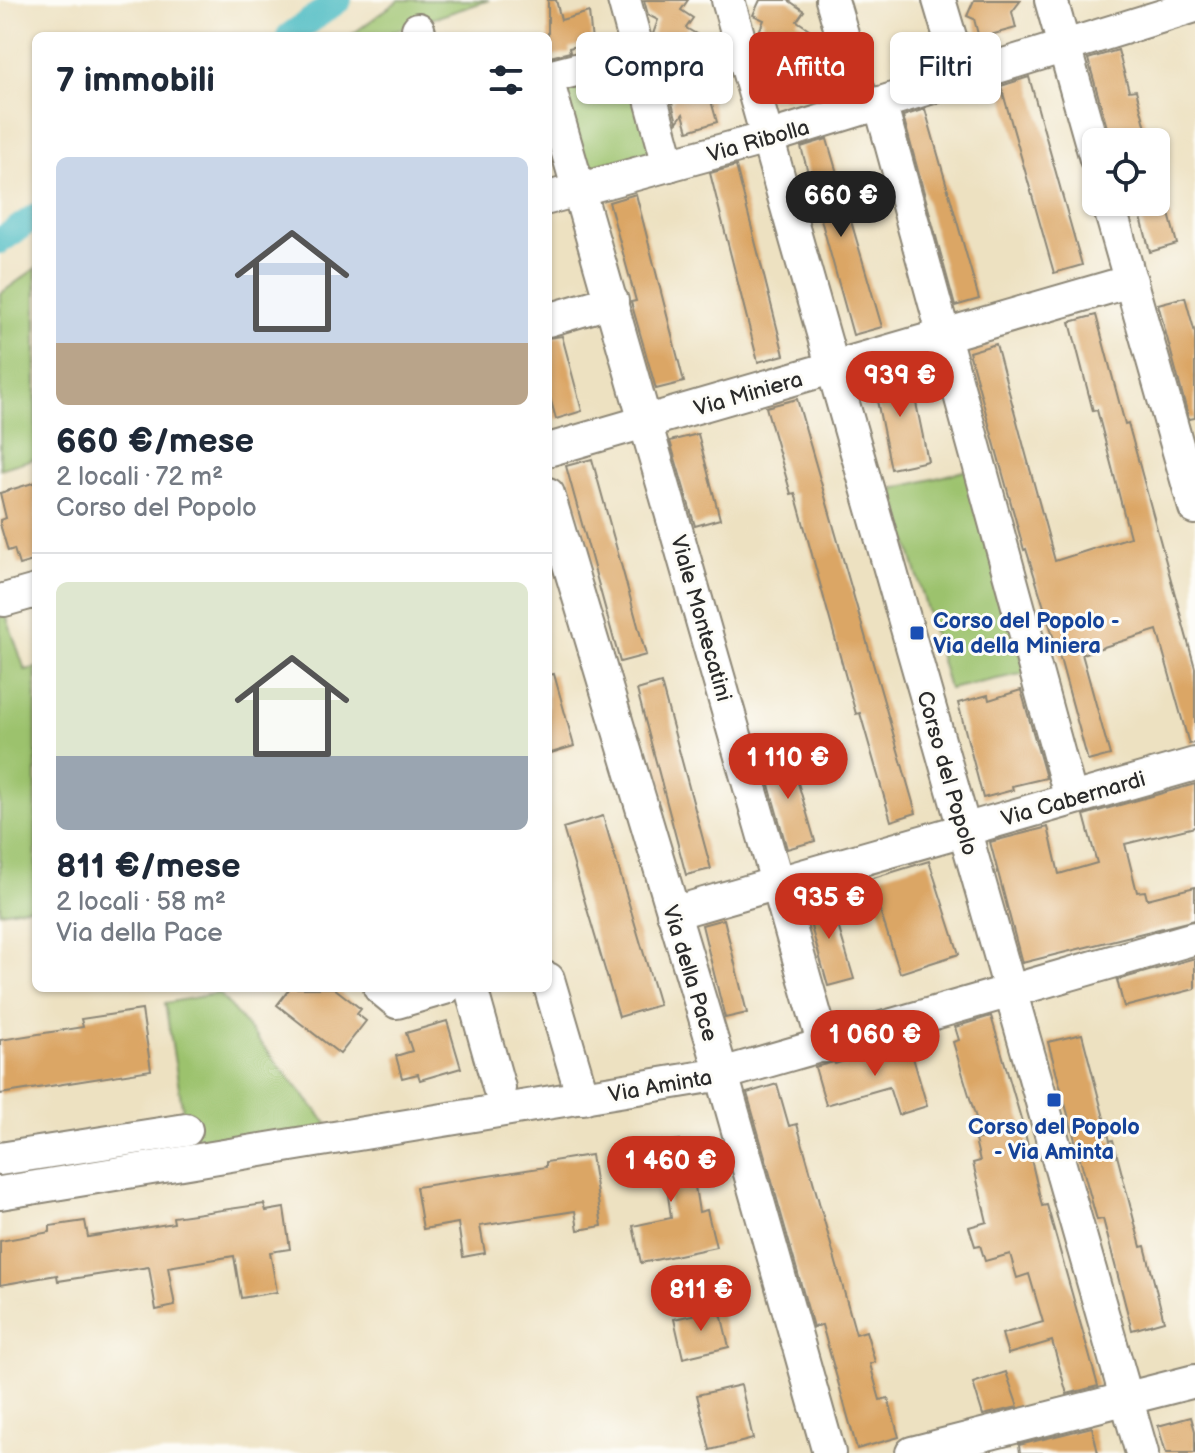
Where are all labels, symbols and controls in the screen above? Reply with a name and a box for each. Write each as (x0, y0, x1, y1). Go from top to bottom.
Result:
chip: Compra (576, 32, 733, 104)
chip: Affitta (749, 32, 874, 104)
chip: Filtri (890, 32, 1001, 104)
icon: filters (484, 58, 528, 102)
text: 7 immobili (56, 60, 215, 101)
street label: Via Ribolla (704, 114, 813, 169)
map controls (1082, 128, 1170, 216)
button: locate (1082, 128, 1170, 216)
pin: 660 € (785, 171, 897, 239)
text: 660 € (804, 181, 878, 212)
icon: home (220, 209, 364, 353)
pin: 939 € (844, 351, 956, 419)
text: 939 € (864, 361, 936, 392)
street label: Via Miniera (691, 366, 806, 423)
text: 660 €/mese (56, 421, 254, 462)
text: 2 locali · 72 m² (56, 462, 223, 493)
text: Corso del Popolo (56, 493, 257, 524)
street label: Viale Montecatini (664, 532, 737, 705)
place label: Corso del Popolo - Via della Miniera (933, 608, 1120, 660)
marker: Corso del Popolo - Via della Miniera (908, 624, 926, 642)
icon: home (220, 634, 364, 778)
street label: Corso del Popolo (910, 688, 983, 859)
pin: 1 110 € (714, 733, 862, 801)
text: 1 110 € (747, 743, 829, 774)
street label: Via Cabernardi (998, 766, 1149, 833)
text: 811 €/mese (56, 846, 241, 887)
pin: 935 € (773, 873, 885, 941)
text: 935 € (793, 883, 865, 914)
text: 2 locali · 58 m² (56, 887, 226, 918)
street label: Via della Pace (656, 902, 723, 1045)
text: Via della Pace (56, 918, 223, 949)
pin: 1 060 € (801, 1010, 949, 1078)
text: 1 060 € (829, 1020, 921, 1051)
street label: Via Aminta (606, 1064, 714, 1109)
marker: Corso del Popolo - Via Aminta (1045, 1091, 1063, 1109)
place label: Corso del Popolo - Via Aminta (968, 1114, 1140, 1166)
pin: 1 460 € (597, 1136, 745, 1204)
text: 1 460 € (625, 1146, 717, 1177)
pin: 811 € (645, 1265, 757, 1333)
text: 811 € (669, 1275, 733, 1306)

